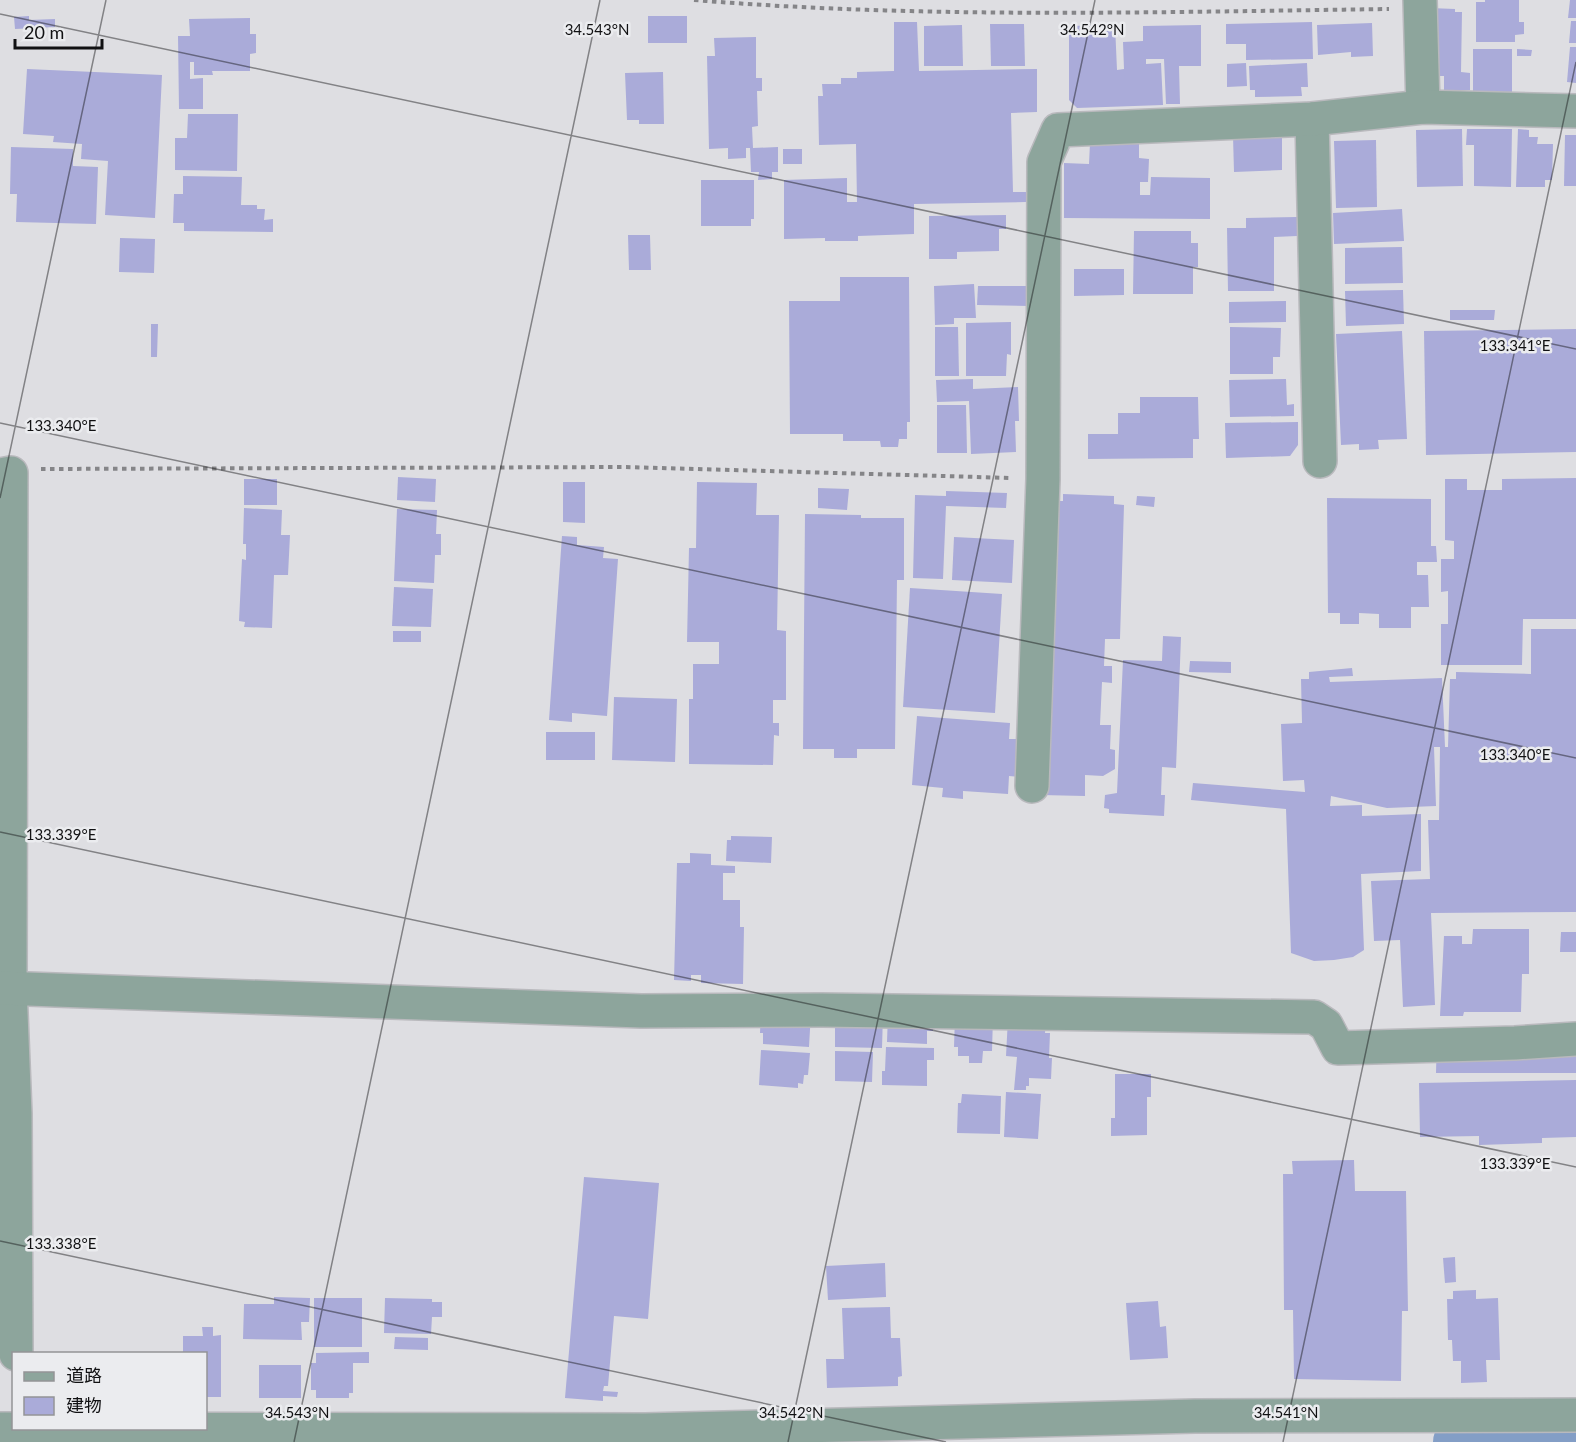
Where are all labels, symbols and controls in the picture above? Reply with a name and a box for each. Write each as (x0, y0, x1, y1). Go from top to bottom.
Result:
scale bar (15, 12, 102, 50)
text: 34.543°N (565, 20, 629, 38)
text: 34.542°N (1060, 20, 1124, 38)
text: 20 m (24, 21, 64, 43)
text: 133.341°E (1480, 336, 1550, 354)
text: 133.340°E (26, 416, 96, 434)
text: 133.340°E (1480, 745, 1550, 763)
text: 133.339°E (26, 825, 96, 843)
text: 133.339°E (1480, 1154, 1550, 1172)
text: 133.338°E (26, 1234, 96, 1252)
legend (12, 1352, 207, 1430)
text: 道路 (66, 1364, 102, 1386)
text: 建物 (66, 1394, 102, 1416)
text: 34.543°N (265, 1403, 329, 1421)
text: 34.542°N (759, 1403, 823, 1421)
text: 34.541°N (1254, 1403, 1318, 1421)

